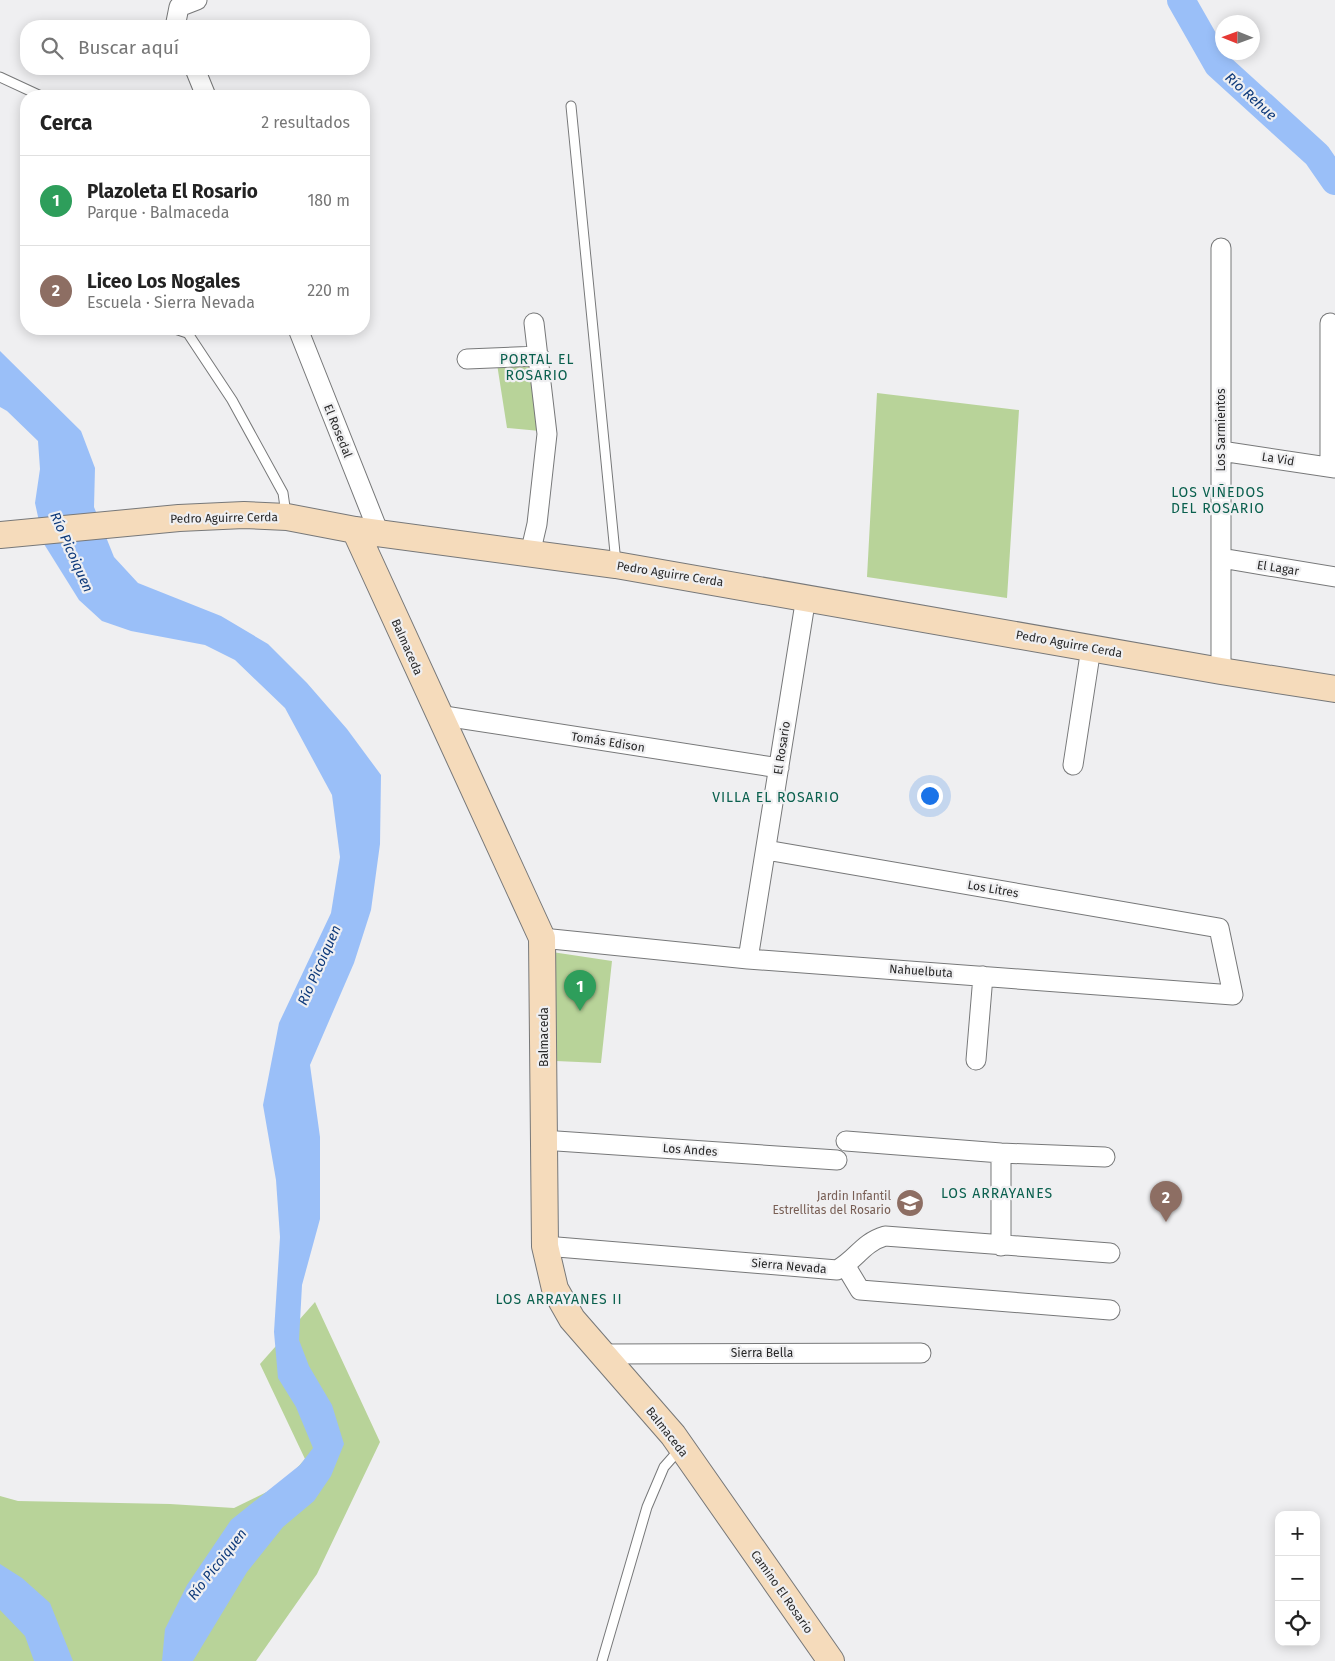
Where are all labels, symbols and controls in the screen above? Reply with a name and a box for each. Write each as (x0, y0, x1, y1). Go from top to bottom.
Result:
north arrow (1215, 15, 1260, 60)
search box (20, 20, 370, 75)
icon: search (38, 34, 66, 62)
text: Buscar aquí (78, 36, 179, 59)
water label: Río Rehue (1222, 69, 1280, 124)
text: Cerca (40, 110, 92, 136)
text: 2 resultados (261, 113, 350, 132)
text: Plazoleta El Rosario (87, 180, 258, 203)
text: 1 (52, 191, 60, 210)
text: 180 m (307, 191, 350, 210)
text: Parque · Balmaceda (87, 203, 229, 222)
text: Liceo Los Nogales (87, 270, 240, 293)
text: 2 (52, 281, 60, 300)
text: 220 m (307, 281, 350, 300)
text: Escuela · Sierra Nevada (87, 293, 255, 312)
district label: PORTAL EL ROSARIO (500, 351, 574, 384)
street label: Los Sarmientos (1214, 388, 1228, 472)
street label: El Rosedal (321, 402, 355, 460)
street label: La Vid (1261, 450, 1295, 468)
district label: LOS VIÑEDOS DEL ROSARIO (1171, 484, 1265, 517)
water label: Río Picoiquen (46, 510, 97, 595)
street label: Pedro Aguirre Cerda (170, 510, 278, 526)
street label: El Lagar (1256, 558, 1300, 578)
street label: Pedro Aguirre Cerda (616, 559, 724, 589)
street label: Balmaceda (388, 617, 426, 677)
street label: Pedro Aguirre Cerda (1015, 628, 1123, 660)
street label: El Rosario (771, 720, 793, 776)
street label: Tomás Edison (570, 729, 646, 755)
your location (917, 783, 943, 809)
district label: VILLA EL ROSARIO (712, 789, 840, 806)
street label: Los Litres (966, 878, 1020, 900)
water label: Río Picoiquen (294, 923, 345, 1008)
street label: Nahuelbuta (889, 962, 953, 980)
pin: 1 (564, 970, 596, 1011)
street label: Balmaceda (537, 1007, 551, 1067)
street label: Los Andes (662, 1141, 718, 1159)
pin: 2 (1150, 1181, 1182, 1222)
district label: LOS ARRAYANES (941, 1185, 1053, 1202)
school or university icon: Jardin Infantil Estrellitas del Rosario (895, 1188, 925, 1218)
place label: Jardin Infantil Estrellitas del Rosario (772, 1189, 891, 1217)
street label: Sierra Nevada (751, 1256, 827, 1276)
district label: LOS ARRAYANES II (495, 1291, 623, 1308)
street label: Sierra Bella (731, 1346, 793, 1360)
street label: Balmaceda (643, 1404, 691, 1460)
map controls (1275, 1511, 1320, 1646)
button: + (1275, 1511, 1320, 1556)
water label: Río Picoiquen (184, 1525, 250, 1603)
street label: Camino El Rosario (748, 1548, 816, 1636)
button: − (1275, 1556, 1320, 1601)
button: locate (1275, 1601, 1320, 1646)

